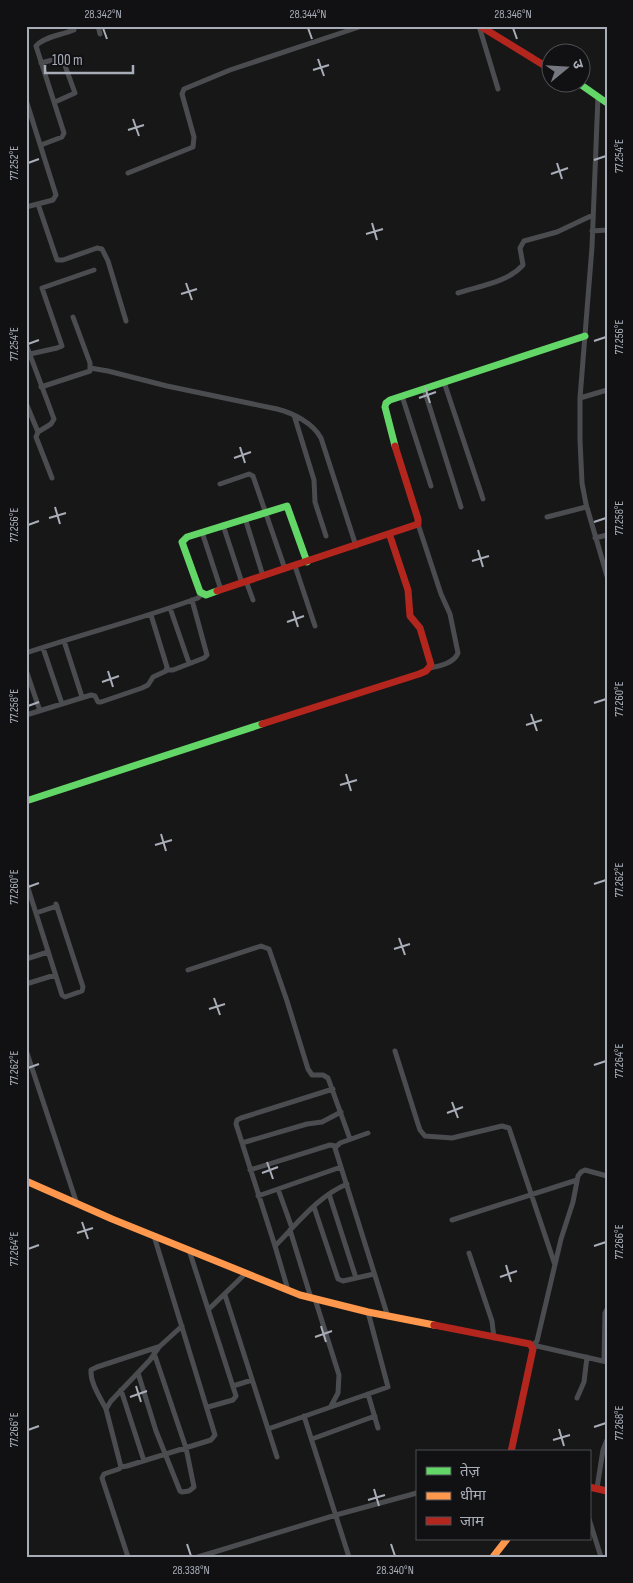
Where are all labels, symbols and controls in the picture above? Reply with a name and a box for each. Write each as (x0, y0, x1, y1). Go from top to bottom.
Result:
text: 28.342°N (84, 7, 122, 22)
text: 28.344°N (290, 7, 326, 22)
text: 28.346°N (494, 7, 532, 22)
scale bar (45, 42, 132, 74)
north arrow (540, 42, 590, 92)
text: 100 m (52, 51, 83, 70)
text: उ (569, 58, 587, 71)
text: 77.254°E (612, 139, 627, 173)
text: 77.252°E (7, 146, 22, 180)
text: 77.256°E (612, 320, 627, 354)
text: 77.254°E (7, 327, 22, 361)
text: 77.258°E (612, 501, 627, 535)
text: 77.256°E (7, 508, 22, 542)
text: 77.260°E (612, 681, 627, 717)
text: 77.258°E (7, 689, 22, 723)
text: 77.262°E (612, 862, 627, 897)
text: 77.260°E (7, 869, 22, 905)
text: 77.264°E (612, 1044, 627, 1078)
text: 77.262°E (7, 1050, 22, 1085)
text: 77.266°E (612, 1224, 627, 1260)
text: 77.264°E (7, 1232, 22, 1266)
text: 77.268°E (612, 1405, 627, 1441)
text: 77.266°E (7, 1412, 22, 1448)
legend (416, 1450, 590, 1540)
text: तेज़ (460, 1462, 481, 1481)
text: धीमा (460, 1486, 487, 1505)
text: जाम (460, 1512, 485, 1531)
text: 28.338°N (172, 1563, 210, 1578)
text: 28.340°N (376, 1563, 414, 1578)

